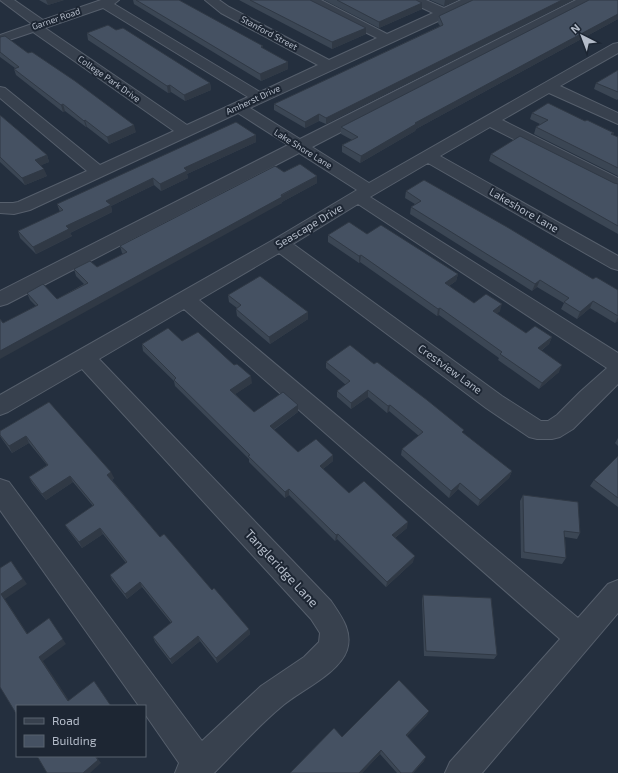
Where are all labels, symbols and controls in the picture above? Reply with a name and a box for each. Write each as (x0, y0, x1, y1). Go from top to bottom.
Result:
street label: Garner Road (30, 5, 81, 32)
street label: Stanford Street (239, 13, 300, 52)
north arrow (562, 16, 602, 56)
text: N (568, 21, 582, 36)
street label: College Park Drive (76, 53, 143, 104)
street label: Amherst Drive (224, 82, 282, 117)
street label: Lake Shore Lane (272, 126, 334, 171)
street label: Lakeshore Lane (487, 184, 561, 235)
street label: Seascape Drive (273, 200, 345, 251)
street label: Crestview Lane (416, 341, 485, 396)
street label: Tangleridge Lane (242, 526, 322, 610)
legend (16, 705, 146, 757)
text: Road (52, 713, 80, 727)
text: Building (52, 733, 97, 747)

